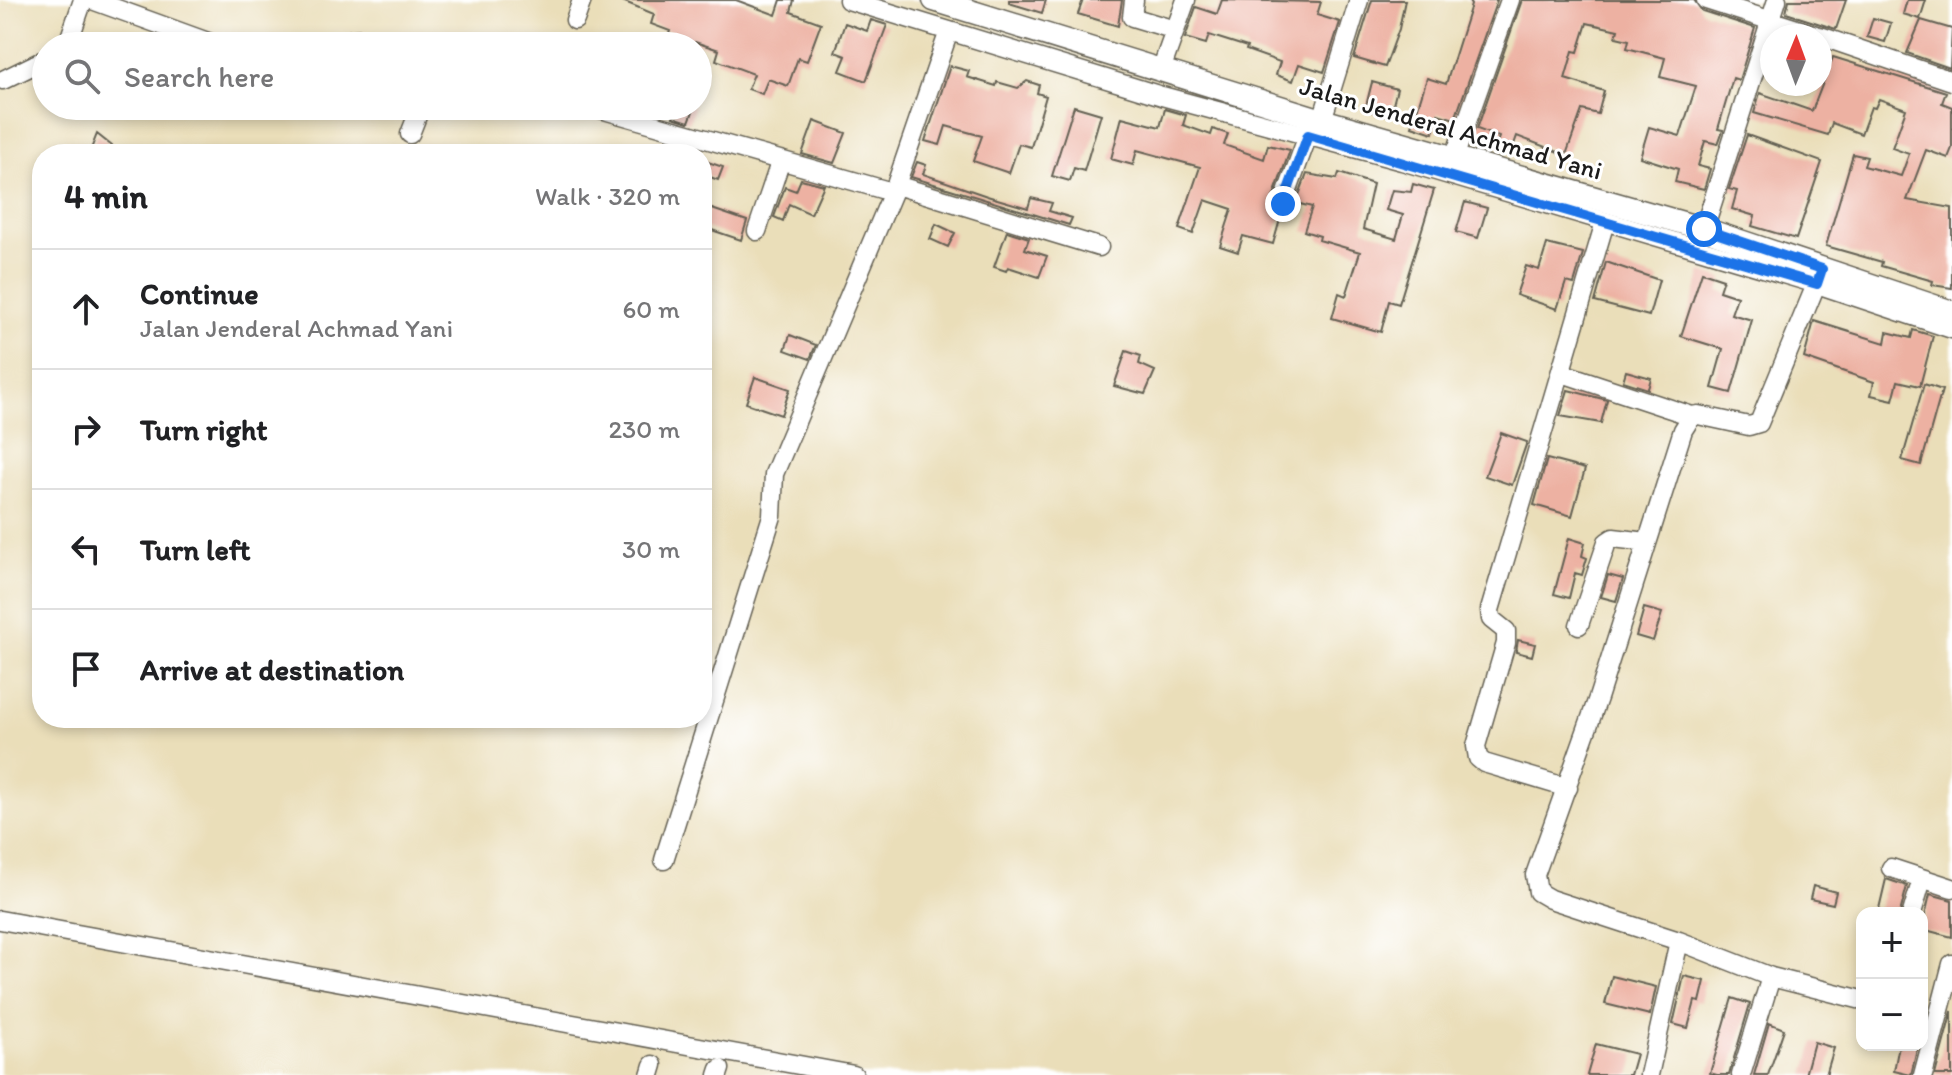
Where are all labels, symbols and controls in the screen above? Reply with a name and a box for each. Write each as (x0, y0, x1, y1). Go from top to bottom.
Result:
north arrow (1760, 24, 1832, 96)
search box (32, 32, 712, 120)
icon: search (60, 54, 104, 98)
text: Search here (124, 58, 274, 95)
street label: Jalan Jenderal Achmad Yani (1296, 69, 1606, 187)
text: 4 min (64, 176, 148, 217)
text: Walk · 320 m (535, 180, 680, 212)
route end (1265, 186, 1301, 222)
route start (1686, 211, 1722, 247)
text: Continue (140, 275, 259, 312)
icon: ahead (64, 287, 108, 331)
text: 60 m (623, 293, 680, 325)
text: Jalan Jenderal Achmad Yani (140, 312, 453, 344)
icon: right (64, 407, 108, 451)
text: Turn right (140, 411, 268, 448)
text: 230 m (608, 413, 680, 445)
icon: left (64, 527, 108, 571)
text: Turn left (140, 531, 251, 568)
text: 30 m (622, 533, 680, 565)
icon: arrive (64, 647, 108, 691)
text: Arrive at destination (140, 651, 404, 688)
map controls (1856, 907, 1928, 1051)
button: + (1856, 907, 1928, 979)
button: − (1856, 979, 1928, 1051)

